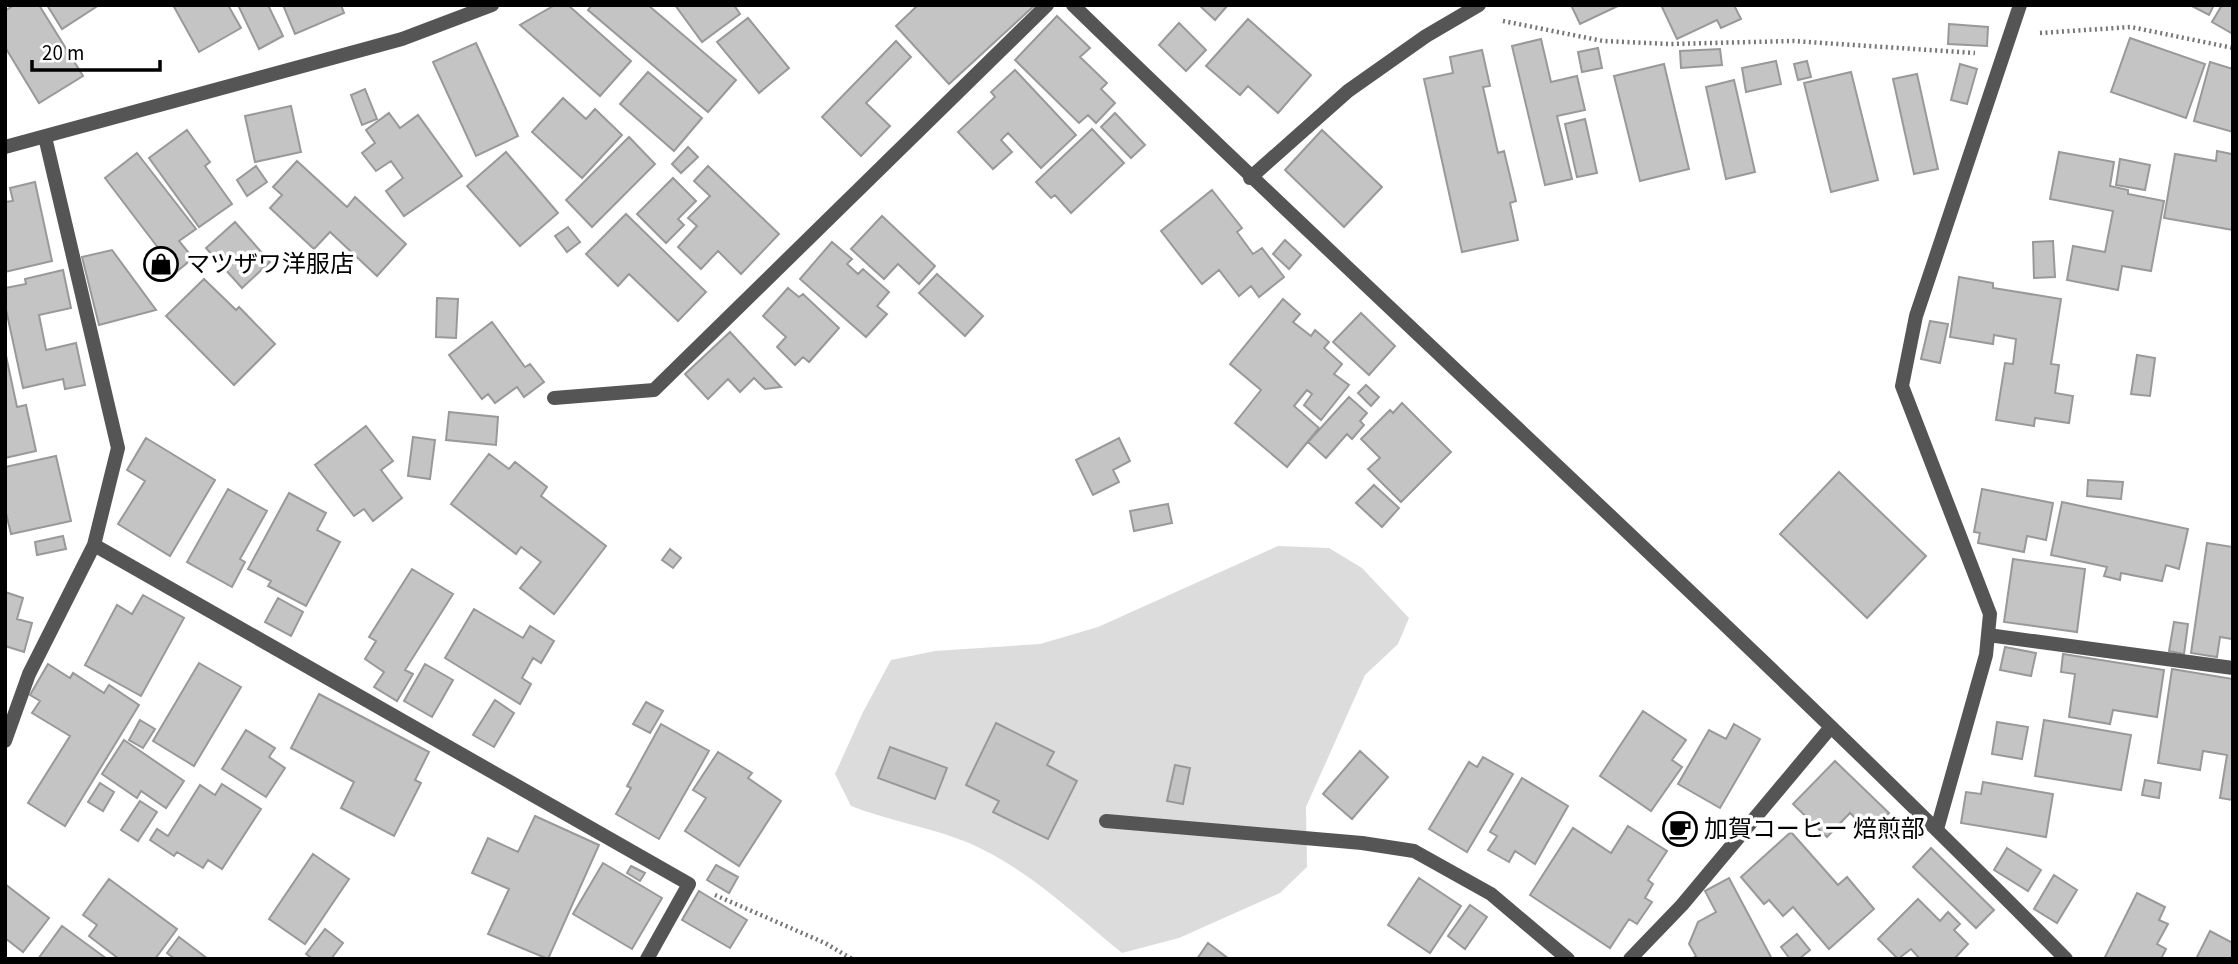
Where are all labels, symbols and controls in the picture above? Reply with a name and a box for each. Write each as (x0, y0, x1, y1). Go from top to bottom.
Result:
scale bar (32, 28, 159, 72)
text: 20 m (42, 38, 84, 68)
shop icon: マツザワ洋服店 (142, 245, 180, 283)
place label: マツザワ洋服店 (186, 247, 354, 282)
cafe icon: 加賀コーヒー 焙煎部 (1661, 810, 1699, 848)
place label: 加賀コーヒー 焙煎部 (1704, 812, 1925, 847)

